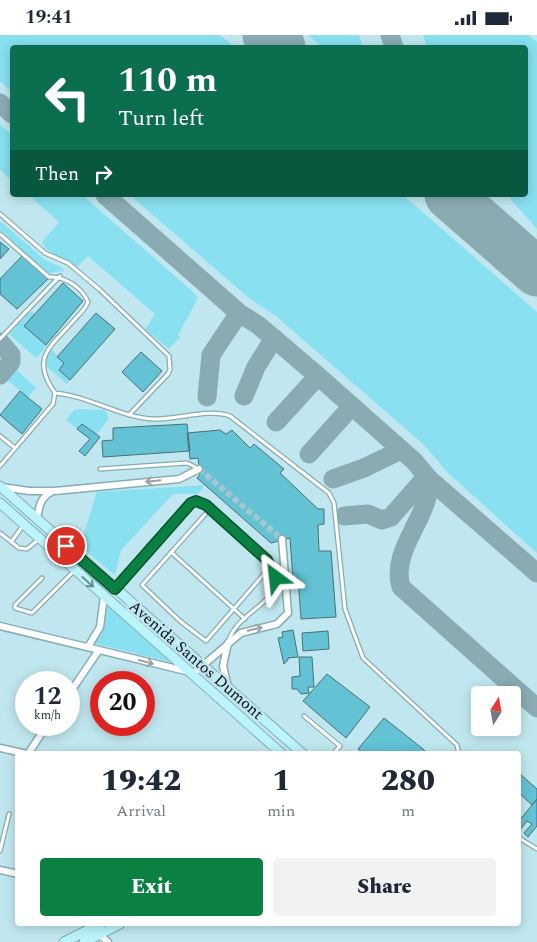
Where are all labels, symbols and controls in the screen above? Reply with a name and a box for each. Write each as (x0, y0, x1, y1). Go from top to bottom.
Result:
text: 19:41 (25, 3, 73, 32)
text: 110 m (118, 54, 217, 107)
icon: left (35, 65, 100, 130)
text: Turn left (118, 102, 204, 135)
text: Then (35, 160, 79, 189)
icon: right (89, 160, 117, 188)
one-way arrow (146, 476, 162, 486)
pin (45, 525, 87, 567)
icon: arrive (52, 532, 80, 560)
position arrow (249, 551, 301, 603)
one-way arrow (82, 576, 95, 588)
street label: Avenida Santos Dumont (123, 595, 269, 726)
one-way arrow (246, 624, 262, 633)
one-way arrow (138, 658, 154, 667)
speed limit sign: 20 (90, 671, 155, 736)
text: 12 (33, 678, 62, 716)
north arrow (471, 686, 521, 736)
map controls (471, 686, 521, 736)
text: km/h (34, 706, 61, 725)
text: 19:42 (101, 758, 181, 804)
text: 1 (272, 758, 290, 804)
text: 280 (381, 758, 435, 804)
text: Arrival (116, 799, 166, 823)
text: min (267, 799, 295, 823)
text: m (401, 799, 415, 823)
button: Exit (40, 858, 263, 916)
button: Share (273, 858, 496, 916)

